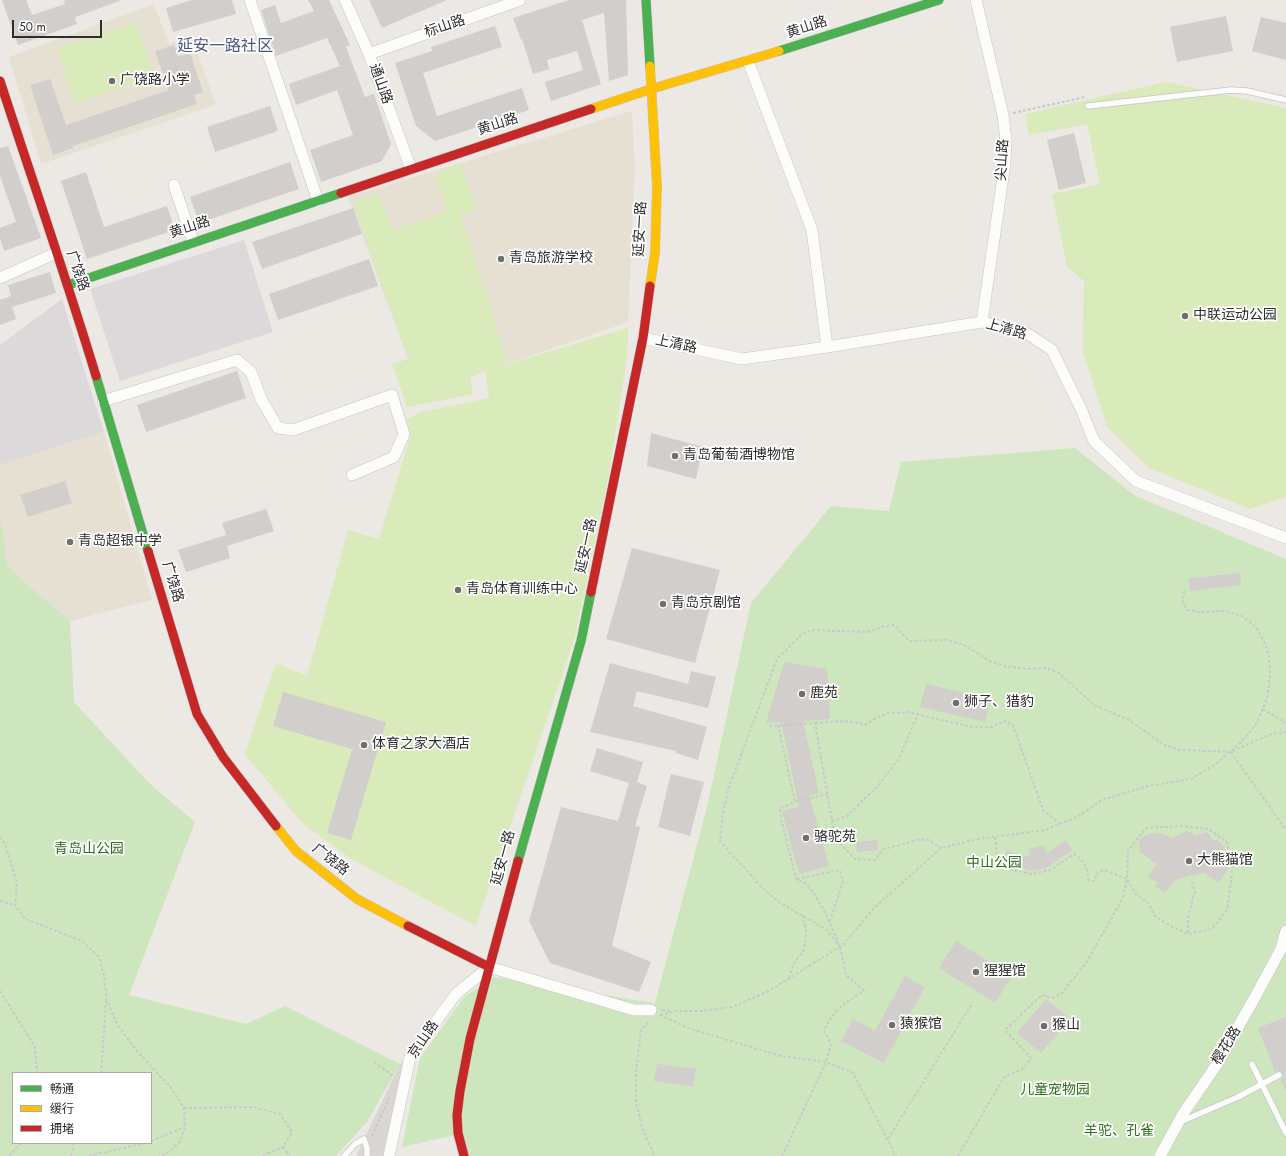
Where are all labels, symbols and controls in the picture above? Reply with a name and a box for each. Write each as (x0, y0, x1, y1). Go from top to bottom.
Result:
scale bar (14, 12, 104, 38)
street label: 标山路 (422, 12, 468, 42)
street label: 黄山路 (784, 14, 830, 42)
text: 50 m (19, 18, 46, 36)
district label: 延安一路社区 (177, 37, 273, 57)
street label: 通山路 (365, 61, 395, 107)
place label: 广饶路小学 (120, 73, 190, 89)
marker: 广饶路小学 (107, 76, 117, 86)
street label: 黄山路 (475, 111, 521, 139)
street label: 尖山路 (993, 138, 1013, 182)
street label: 延安一路 (631, 201, 651, 257)
street label: 黄山路 (167, 214, 213, 242)
street label: 广饶路 (62, 248, 92, 294)
place label: 青岛旅游学校 (509, 251, 593, 267)
marker: 青岛旅游学校 (496, 254, 506, 264)
place label: 中联运动公园 (1193, 308, 1277, 324)
marker: 中联运动公园 (1180, 311, 1190, 321)
street label: 上清路 (983, 316, 1029, 344)
street label: 上清路 (654, 332, 698, 358)
place label: 青岛葡萄酒博物馆 (683, 448, 795, 464)
marker: 青岛葡萄酒博物馆 (670, 451, 680, 461)
street label: 延安一路 (573, 517, 601, 575)
place label: 青岛超银中学 (78, 534, 162, 550)
marker: 青岛超银中学 (65, 537, 75, 547)
street label: 广饶路 (158, 559, 186, 605)
place label: 青岛体育训练中心 (466, 582, 578, 598)
marker: 青岛体育训练中心 (453, 585, 463, 595)
place label: 青岛京剧馆 (671, 596, 741, 612)
marker: 青岛京剧馆 (658, 599, 668, 609)
place label: 鹿苑 (810, 686, 838, 702)
marker: 鹿苑 (797, 689, 807, 699)
place label: 狮子、猎豹 (964, 695, 1034, 711)
marker: 狮子、猎豹 (951, 698, 961, 708)
place label: 体育之家大酒店 (372, 737, 470, 753)
marker: 体育之家大酒店 (359, 740, 369, 750)
street label: 延安一路 (489, 829, 519, 887)
place label: 骆驼苑 (814, 830, 856, 846)
marker: 骆驼苑 (801, 833, 811, 843)
street label: 广饶路 (308, 840, 352, 880)
park label: 青岛山公园 (54, 842, 124, 858)
place label: 大熊猫馆 (1197, 853, 1253, 869)
park label: 中山公园 (966, 856, 1022, 872)
marker: 大熊猫馆 (1184, 856, 1194, 866)
place label: 猩猩馆 (984, 964, 1026, 980)
marker: 猩猩馆 (971, 967, 981, 977)
place label: 猿猴馆 (900, 1017, 942, 1033)
street label: 京山路 (405, 1018, 443, 1062)
place label: 猴山 (1052, 1018, 1080, 1034)
marker: 猿猴馆 (887, 1020, 897, 1030)
marker: 猴山 (1039, 1021, 1049, 1031)
street label: 樱花路 (1209, 1024, 1245, 1068)
legend (12, 1072, 152, 1144)
text: 畅通 (50, 1080, 74, 1098)
park label: 儿童宠物园 (1020, 1083, 1090, 1099)
text: 缓行 (50, 1100, 74, 1118)
text: 拥堵 (50, 1120, 74, 1138)
park label: 羊驼、孔雀 (1084, 1124, 1154, 1140)

